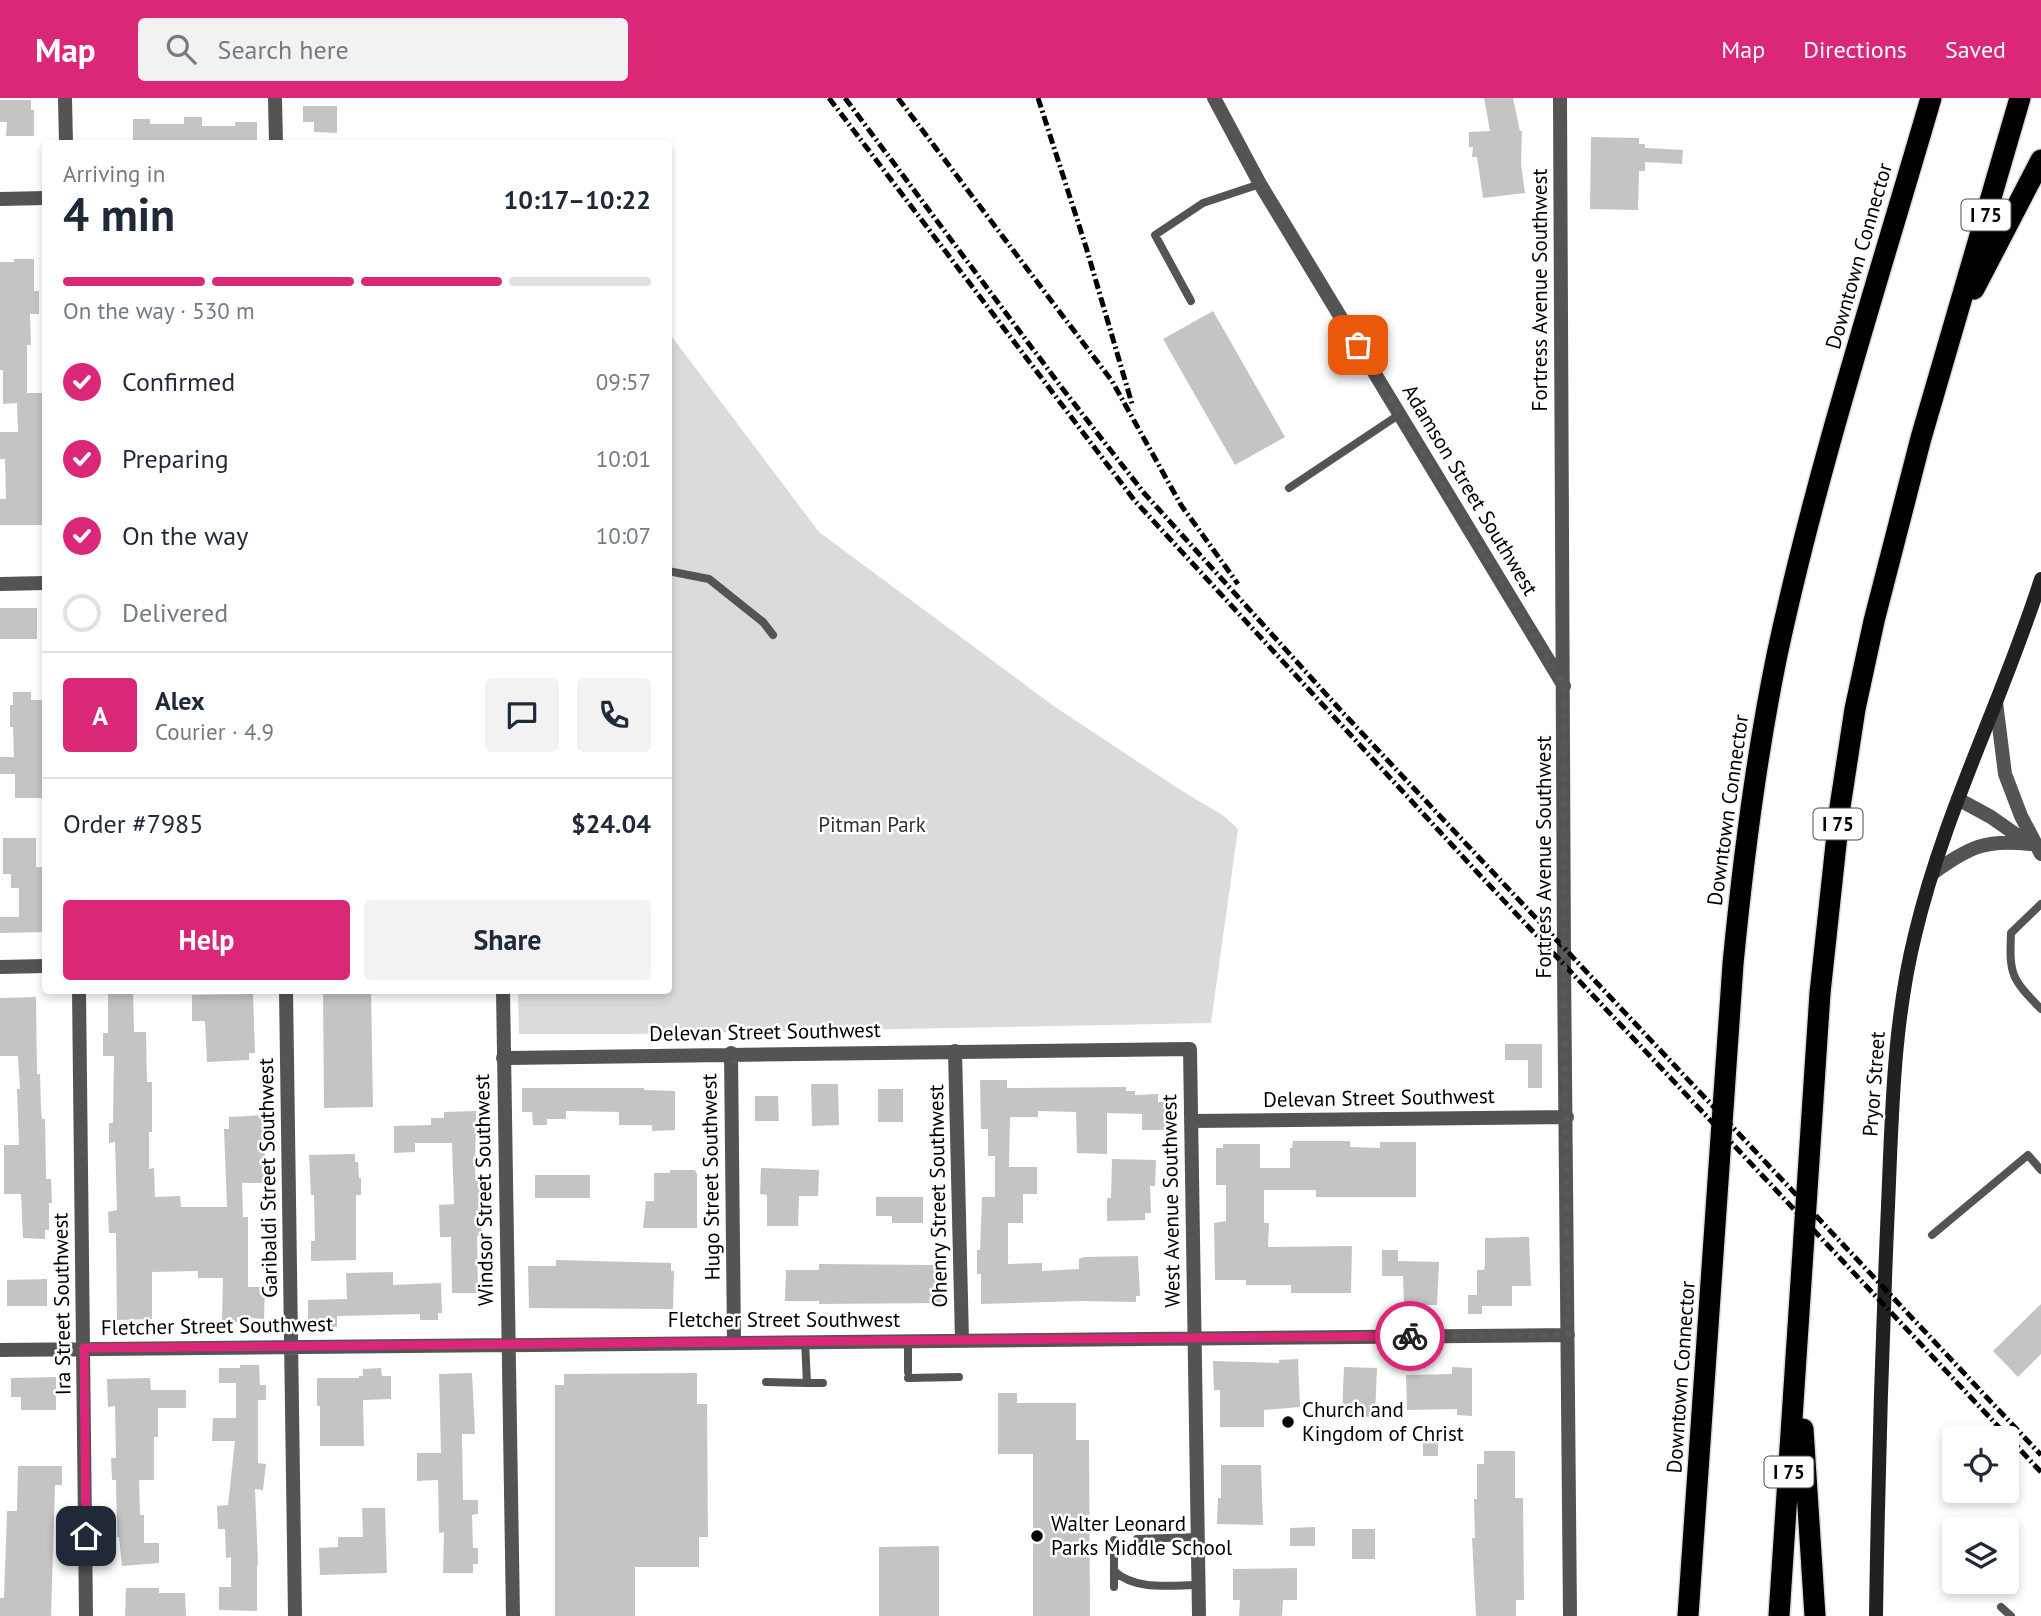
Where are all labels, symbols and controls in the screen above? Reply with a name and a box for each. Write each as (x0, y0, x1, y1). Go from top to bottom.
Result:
search box (138, 18, 628, 81)
text: Map (35, 28, 96, 71)
icon: search (162, 30, 200, 68)
text: Search here (218, 33, 349, 66)
text: Map (1721, 34, 1765, 65)
text: Directions (1803, 34, 1907, 65)
text: Saved (1945, 34, 2006, 65)
text: Arriving in (63, 159, 165, 188)
street label: Downtown Connector (1819, 159, 1898, 352)
street label: Fortress Avenue Southwest (1526, 169, 1553, 411)
text: 10:17–10:22 (504, 183, 651, 216)
text: 4 min (63, 184, 175, 244)
road number: I 75 (1962, 200, 2010, 230)
text: On the way · 530 m (63, 296, 255, 325)
pin (1328, 315, 1388, 375)
icon: bag (1339, 326, 1377, 364)
icon: check (63, 363, 101, 401)
text: Confirmed (122, 365, 235, 398)
text: 09:57 (596, 367, 651, 396)
street label: Adamson Street Southwest (1397, 379, 1544, 600)
icon: check (63, 440, 101, 478)
text: Preparing (122, 442, 229, 475)
text: 10:01 (596, 444, 651, 473)
icon: check (63, 517, 101, 555)
text: On the way (122, 519, 248, 552)
text: 10:07 (596, 521, 651, 550)
text: Delivered (122, 596, 228, 629)
button: chat (485, 678, 559, 752)
button: phone (577, 678, 651, 752)
text: Alex (155, 684, 205, 717)
text: A (92, 699, 108, 732)
street label: Downtown Connector (1701, 713, 1754, 907)
text: Courier · 4.9 (155, 717, 274, 746)
street label: Fortress Avenue Southwest (1530, 736, 1557, 978)
text: Order #7985 (63, 807, 203, 840)
text: $24.04 (571, 807, 651, 840)
road number: I 75 (1814, 808, 1862, 839)
park label: Pitman Park (818, 811, 926, 838)
button: Help (63, 900, 350, 980)
button: Share (364, 900, 651, 980)
street label: Delevan Street Southwest (649, 1016, 881, 1047)
street label: Pryor Street (1856, 1030, 1891, 1137)
street label: Garibaldi Street Southwest (252, 1058, 283, 1298)
street label: Hugo Street Southwest (695, 1073, 726, 1281)
street label: Windsor Street Southwest (468, 1074, 499, 1306)
street label: Delevan Street Southwest (1263, 1082, 1495, 1113)
street label: Ohenry Street Southwest (922, 1084, 953, 1308)
street label: West Avenue Southwest (1155, 1094, 1186, 1308)
street label: Ira Street Southwest (46, 1212, 77, 1396)
street label: Downtown Connector (1660, 1280, 1701, 1474)
courier (1375, 1301, 1445, 1371)
street label: Fletcher Street Southwest (668, 1306, 900, 1333)
street label: Fletcher Street Southwest (101, 1310, 333, 1341)
icon: bike (1391, 1317, 1429, 1355)
place label: Church and Kingdom of Christ (1302, 1396, 1464, 1447)
marker: Church and Kingdom of Christ (1280, 1414, 1296, 1430)
map controls (1942, 1426, 2019, 1594)
button: locate (1942, 1426, 2019, 1503)
road number: I 75 (1764, 1456, 1814, 1488)
pin (56, 1506, 116, 1566)
place label: Walter Leonard Parks Middle School (1051, 1510, 1232, 1561)
icon: home (67, 1517, 105, 1555)
button: layers (1942, 1517, 2019, 1594)
marker: Walter Leonard Parks Middle School (1029, 1528, 1045, 1544)

